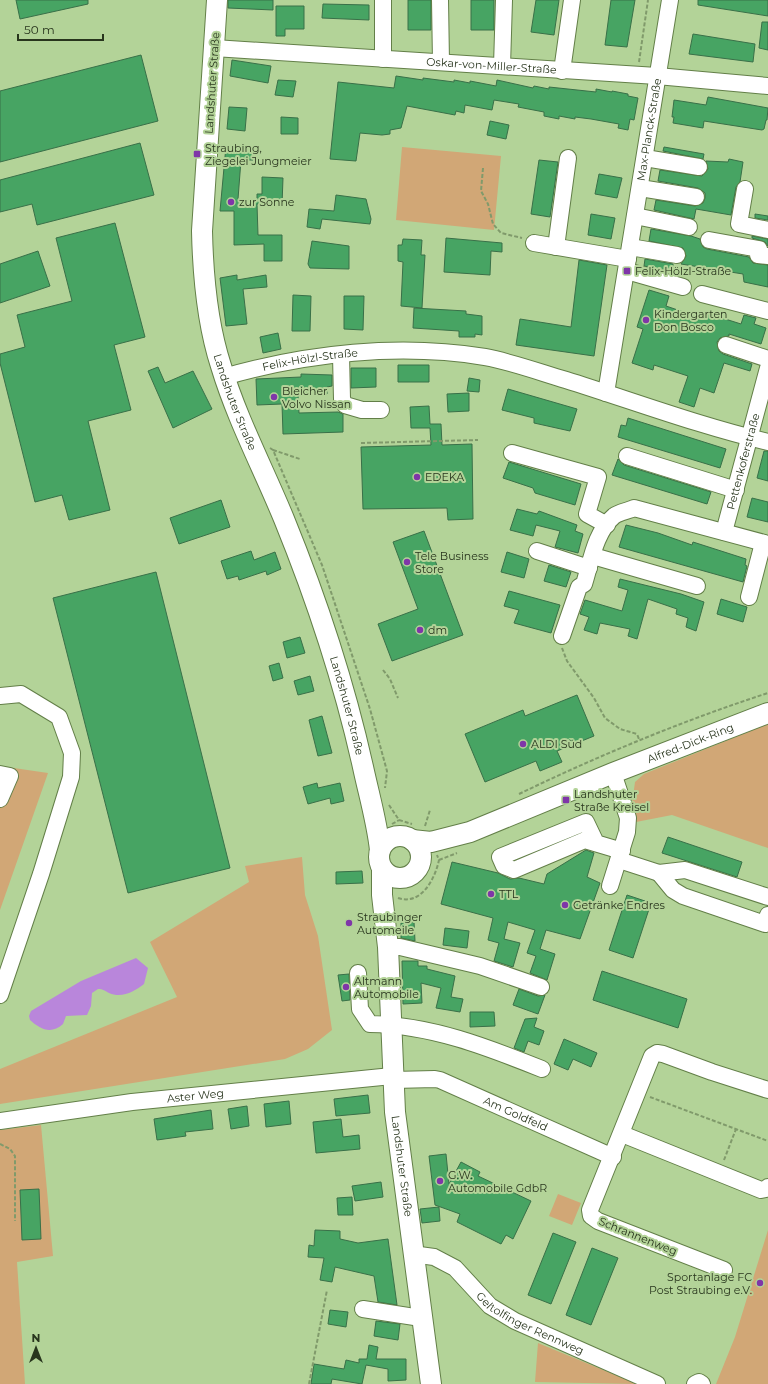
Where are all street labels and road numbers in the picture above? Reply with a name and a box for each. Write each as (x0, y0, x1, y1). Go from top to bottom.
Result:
street label: Landshuter Straße (201, 31, 223, 134)
street label: Oskar-von-Miller-Straße (426, 54, 557, 77)
street label: Max-Planck-Straße (634, 77, 664, 182)
street label: Felix-Hölzl-Straße (261, 345, 359, 374)
street label: Landshuter Straße (211, 352, 260, 453)
street label: Pettenkoferstraße (723, 411, 763, 511)
street label: Landshuter Straße (327, 654, 367, 757)
street label: Alfred-Dick-Ring (645, 720, 736, 766)
street label: Aster Weg (166, 1086, 225, 1105)
street label: Am Goldfeld (481, 1093, 550, 1134)
street label: Landshuter Straße (389, 1115, 416, 1218)
street label: Schrannenweg (597, 1214, 679, 1258)
street label: Geltolfinger Rennweg (473, 1289, 586, 1358)

